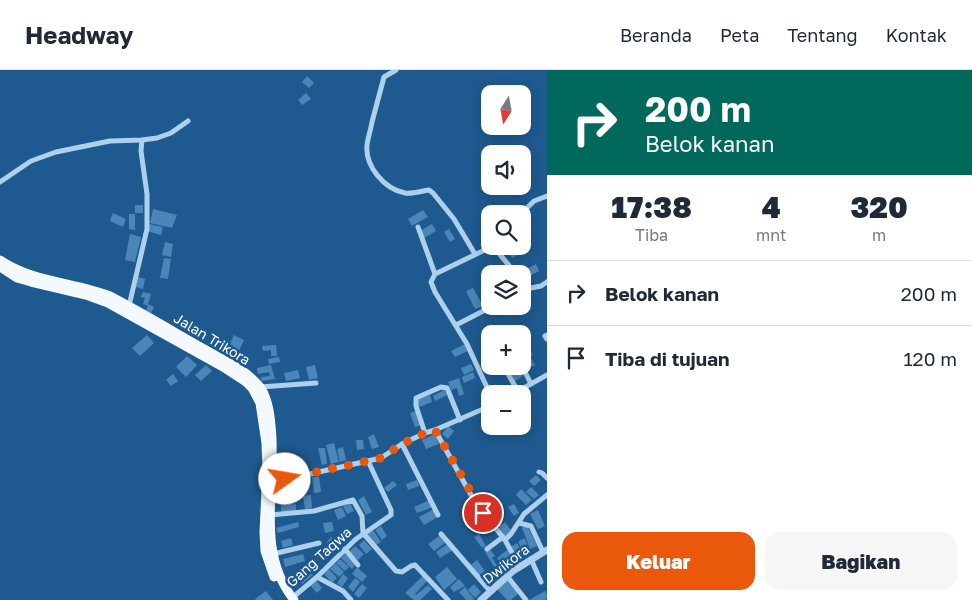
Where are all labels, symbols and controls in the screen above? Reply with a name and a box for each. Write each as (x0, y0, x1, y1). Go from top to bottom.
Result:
text: Headway (25, 20, 133, 49)
text: Beranda (620, 24, 692, 46)
text: Peta (720, 24, 759, 46)
text: Tentang (787, 24, 858, 46)
text: Kontak (886, 24, 947, 46)
north arrow (481, 85, 531, 135)
map controls (481, 85, 531, 435)
text: 200 m (645, 88, 751, 130)
icon: right (562, 90, 627, 155)
text: Belok kanan (645, 130, 775, 157)
button: sound (481, 145, 531, 195)
text: 17:38 (611, 189, 692, 225)
text: 4 (762, 189, 781, 225)
text: 320 (850, 189, 908, 225)
button: search (481, 205, 531, 255)
text: Tiba (635, 225, 668, 245)
text: mnt (756, 225, 786, 245)
text: m (872, 225, 886, 245)
button: layers (481, 265, 531, 315)
icon: right (562, 279, 590, 307)
text: Belok kanan (605, 282, 719, 305)
text: 200 m (901, 282, 957, 305)
street label: Jalan Trikora (171, 309, 254, 368)
button: + (481, 325, 531, 375)
icon: arrive (562, 344, 590, 372)
text: Tiba di tujuan (605, 347, 730, 370)
text: 120 m (903, 347, 957, 370)
button: − (481, 385, 531, 435)
position arrow (258, 452, 310, 504)
pin (462, 492, 504, 534)
icon: arrive (469, 499, 497, 527)
street label: Gang Taqwa (283, 523, 355, 590)
button: Keluar (562, 532, 755, 590)
button: Bagikan (765, 532, 957, 590)
street label: Dwikora (479, 540, 532, 587)

